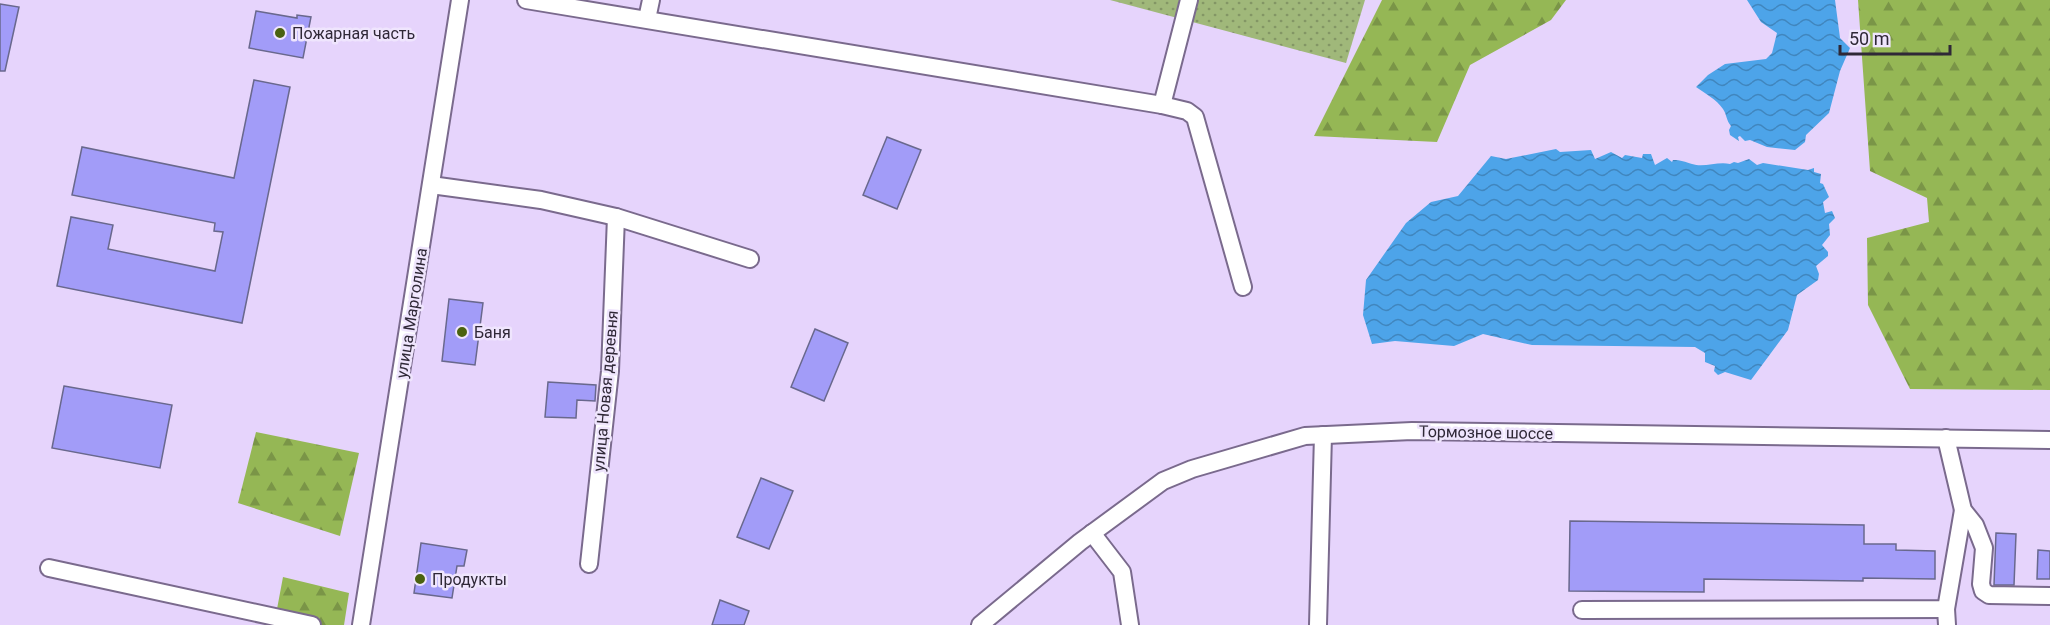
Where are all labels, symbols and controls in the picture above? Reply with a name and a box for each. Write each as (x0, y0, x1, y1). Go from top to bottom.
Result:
scale bar (1840, 18, 1950, 56)
place label: Пожарная часть (292, 24, 415, 43)
marker: Пожарная часть (273, 26, 287, 40)
text: 50 m (1849, 28, 1889, 49)
street label: улица Марголина (392, 247, 431, 380)
street label: улица Новая деревня (589, 310, 622, 472)
place label: Баня (474, 323, 511, 342)
marker: Баня (455, 325, 469, 339)
street label: Тормозное шоссе (1419, 422, 1553, 443)
place label: Продукты (432, 570, 507, 589)
marker: Продукты (413, 572, 427, 586)

